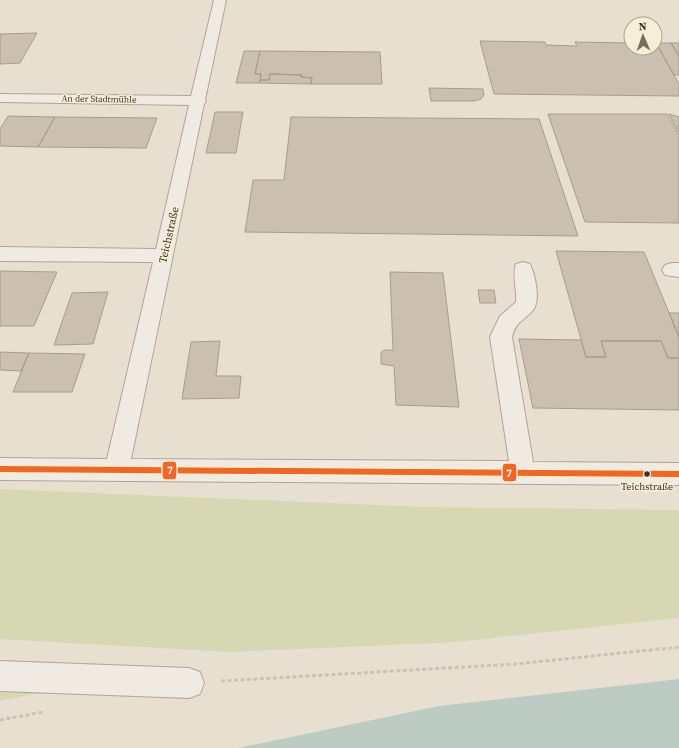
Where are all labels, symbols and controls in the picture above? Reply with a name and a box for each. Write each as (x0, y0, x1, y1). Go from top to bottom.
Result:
north arrow (623, 16, 663, 56)
text: N (638, 19, 647, 34)
street label: An der Stadtmühle (61, 92, 137, 106)
street label: Teichstraße (155, 205, 183, 265)
line badge: 7 (162, 461, 177, 480)
text: 7 (167, 463, 173, 478)
line badge: 7 (502, 463, 517, 482)
text: 7 (506, 466, 512, 481)
marker: Teichstraße (642, 469, 652, 479)
place label: Teichstraße (621, 480, 673, 493)

